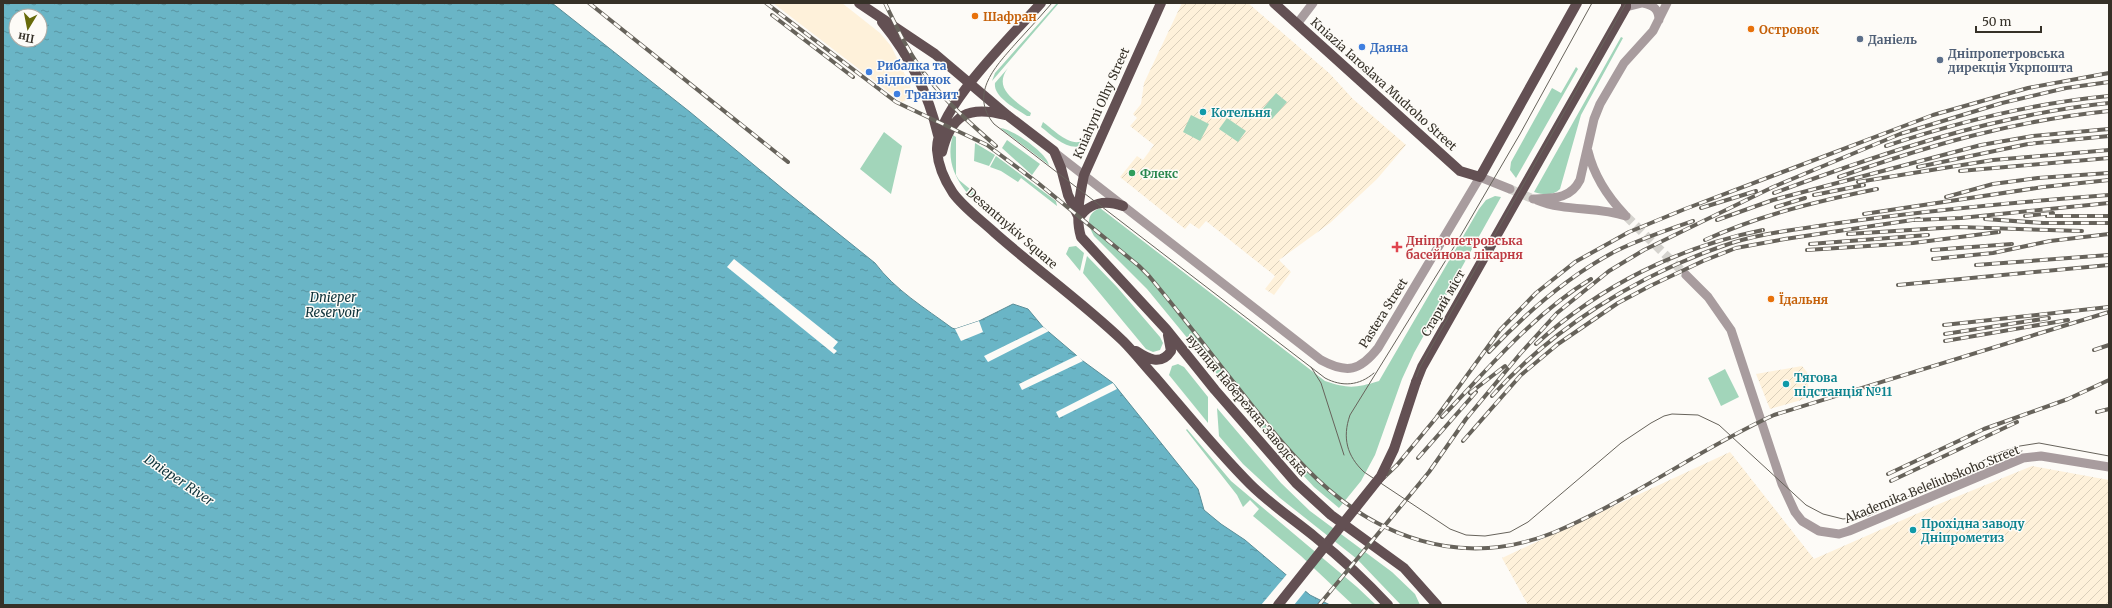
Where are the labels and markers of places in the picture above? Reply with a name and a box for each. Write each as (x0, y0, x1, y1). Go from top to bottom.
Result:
place label: Шафран (983, 9, 1037, 24)
marker: Шафран (970, 11, 980, 21)
place label: Островок (1759, 22, 1819, 37)
marker: Островок (1746, 24, 1756, 34)
place label: Даніель (1868, 32, 1917, 47)
marker: Даніель (1855, 34, 1865, 44)
place label: Даяна (1370, 40, 1408, 55)
marker: Даяна (1357, 42, 1367, 52)
place label: Дніпропетровська дирекція Укрпошта (1947, 46, 2073, 75)
marker: Дніпропетровська дирекція Укрпошта (1935, 55, 1945, 65)
place label: Рибалка та відпочинок (877, 58, 951, 87)
marker: Рибалка та відпочинок (864, 67, 874, 77)
place label: Транзит (905, 87, 959, 102)
marker: Транзит (892, 89, 902, 99)
place label: Котельня (1211, 105, 1271, 120)
marker: Котельня (1198, 107, 1208, 117)
place label: Флекс (1140, 166, 1178, 181)
marker: Флекс (1127, 168, 1137, 178)
place label: Дніпропетровська басейнова лікарня (1406, 233, 1523, 262)
marker: Дніпропетровська басейнова лікарня (1391, 241, 1403, 253)
place label: Їдальня (1779, 292, 1828, 307)
marker: Їдальня (1766, 294, 1776, 304)
place label: Тягова пiдстанцiя №11 (1794, 370, 1893, 399)
marker: Тягова пiдстанцiя №11 (1781, 379, 1791, 389)
place label: Прохідна заводу Дніпрометиз (1921, 516, 2025, 545)
marker: Прохідна заводу Дніпрометиз (1908, 525, 1918, 535)

